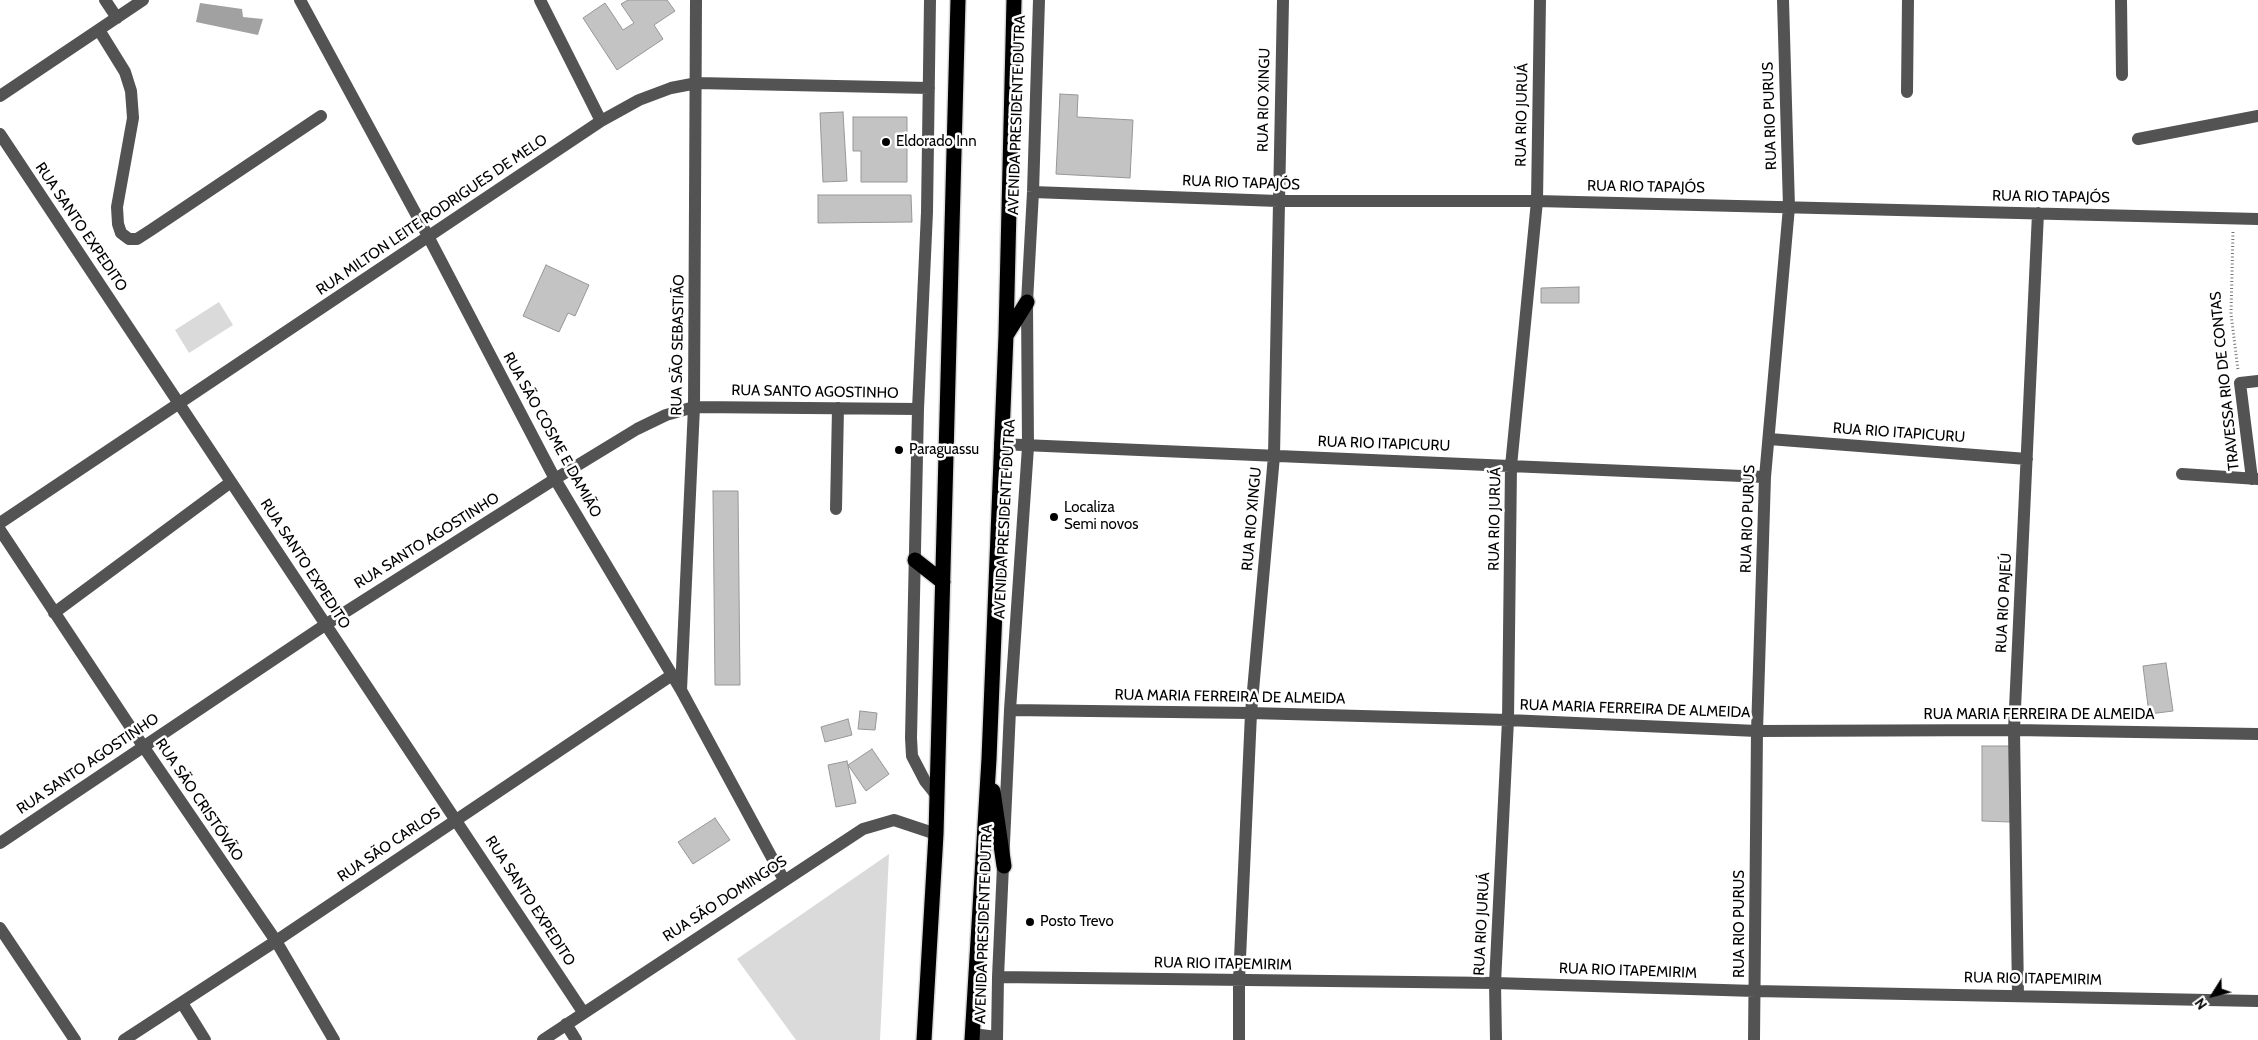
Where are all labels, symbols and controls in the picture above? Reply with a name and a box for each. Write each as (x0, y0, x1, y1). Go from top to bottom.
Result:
street label: AVENIDA PRESIDENTE DUTRA (1005, 15, 1029, 215)
street label: RUA RIO XINGU (1254, 48, 1274, 152)
street label: RUA RIO PURUS (1759, 62, 1781, 170)
street label: RUA RIO JURUÁ (1512, 63, 1532, 167)
street label: RUA MILTON LEITE RODRIGUES DE MELO (313, 131, 551, 299)
place label: Eldorado Inn (896, 133, 977, 151)
marker: Eldorado Inn (880, 136, 892, 148)
street label: RUA SANTO EXPEDITO (31, 159, 131, 295)
street label: RUA RIO TAPAJÓS (1182, 172, 1300, 194)
street label: RUA RIO TAPAJÓS (1587, 177, 1705, 197)
street label: RUA RIO TAPAJÓS (1992, 187, 2110, 207)
street label: RUA SÃO SEBASTIÃO (668, 274, 688, 416)
street label: TRAVESSA RIO DE CONTAS (2207, 291, 2243, 471)
street label: RUA SÃO COSME E DAMIÃO (499, 349, 605, 521)
street label: RUA SANTO AGOSTINHO (731, 382, 899, 402)
street label: AVENIDA PRESIDENTE DUTRA (991, 419, 1019, 619)
street label: RUA RIO ITAPICURU (1832, 419, 1966, 447)
street label: RUA RIO ITAPICURU (1317, 433, 1451, 455)
place label: Paraguassu (909, 441, 979, 459)
marker: Paraguassu (893, 444, 905, 456)
street label: RUA RIO PURUS (1737, 465, 1759, 573)
street label: RUA RIO XINGU (1238, 466, 1266, 572)
street label: RUA RIO JURUÁ (1485, 467, 1505, 571)
street label: RUA SANTO AGOSTINHO (351, 489, 503, 593)
street label: RUA SANTO EXPEDITO (256, 496, 354, 632)
place label: Localiza Semi novos (1064, 499, 1138, 534)
marker: Localiza Semi novos (1048, 511, 1060, 523)
street label: RUA RIO PAJEÚ (1992, 552, 2016, 654)
street label: RUA MARIA FERREIRA DE ALMEIDA (1114, 686, 1346, 708)
street label: RUA MARIA FERREIRA DE ALMEIDA (1519, 696, 1751, 722)
street label: RUA MARIA FERREIRA DE ALMEIDA (1924, 706, 2154, 724)
street label: RUA SANTO AGOSTINHO (14, 710, 162, 818)
street label: RUA SÃO CRISTÓVÃO (151, 735, 247, 865)
street label: RUA SÃO CARLOS (334, 804, 444, 886)
street label: AVENIDA PRESIDENTE DUTRA (972, 824, 996, 1024)
street label: RUA SANTO EXPEDITO (481, 833, 579, 969)
street label: RUA SÃO DOMINGOS (660, 852, 790, 946)
street label: RUA RIO PURUS (1731, 870, 1749, 978)
street label: RUA RIO JURUÁ (1470, 872, 1494, 976)
place label: Posto Trevo (1040, 913, 1114, 931)
marker: Posto Trevo (1024, 916, 1036, 928)
street label: RUA RIO ITAPEMIRIM (1154, 954, 1292, 974)
street label: RUA RIO ITAPEMIRIM (1559, 960, 1697, 982)
street label: RUA RIO ITAPEMIRIM (1964, 969, 2102, 989)
north arrow (2188, 970, 2238, 1020)
text: N (2191, 995, 2211, 1013)

